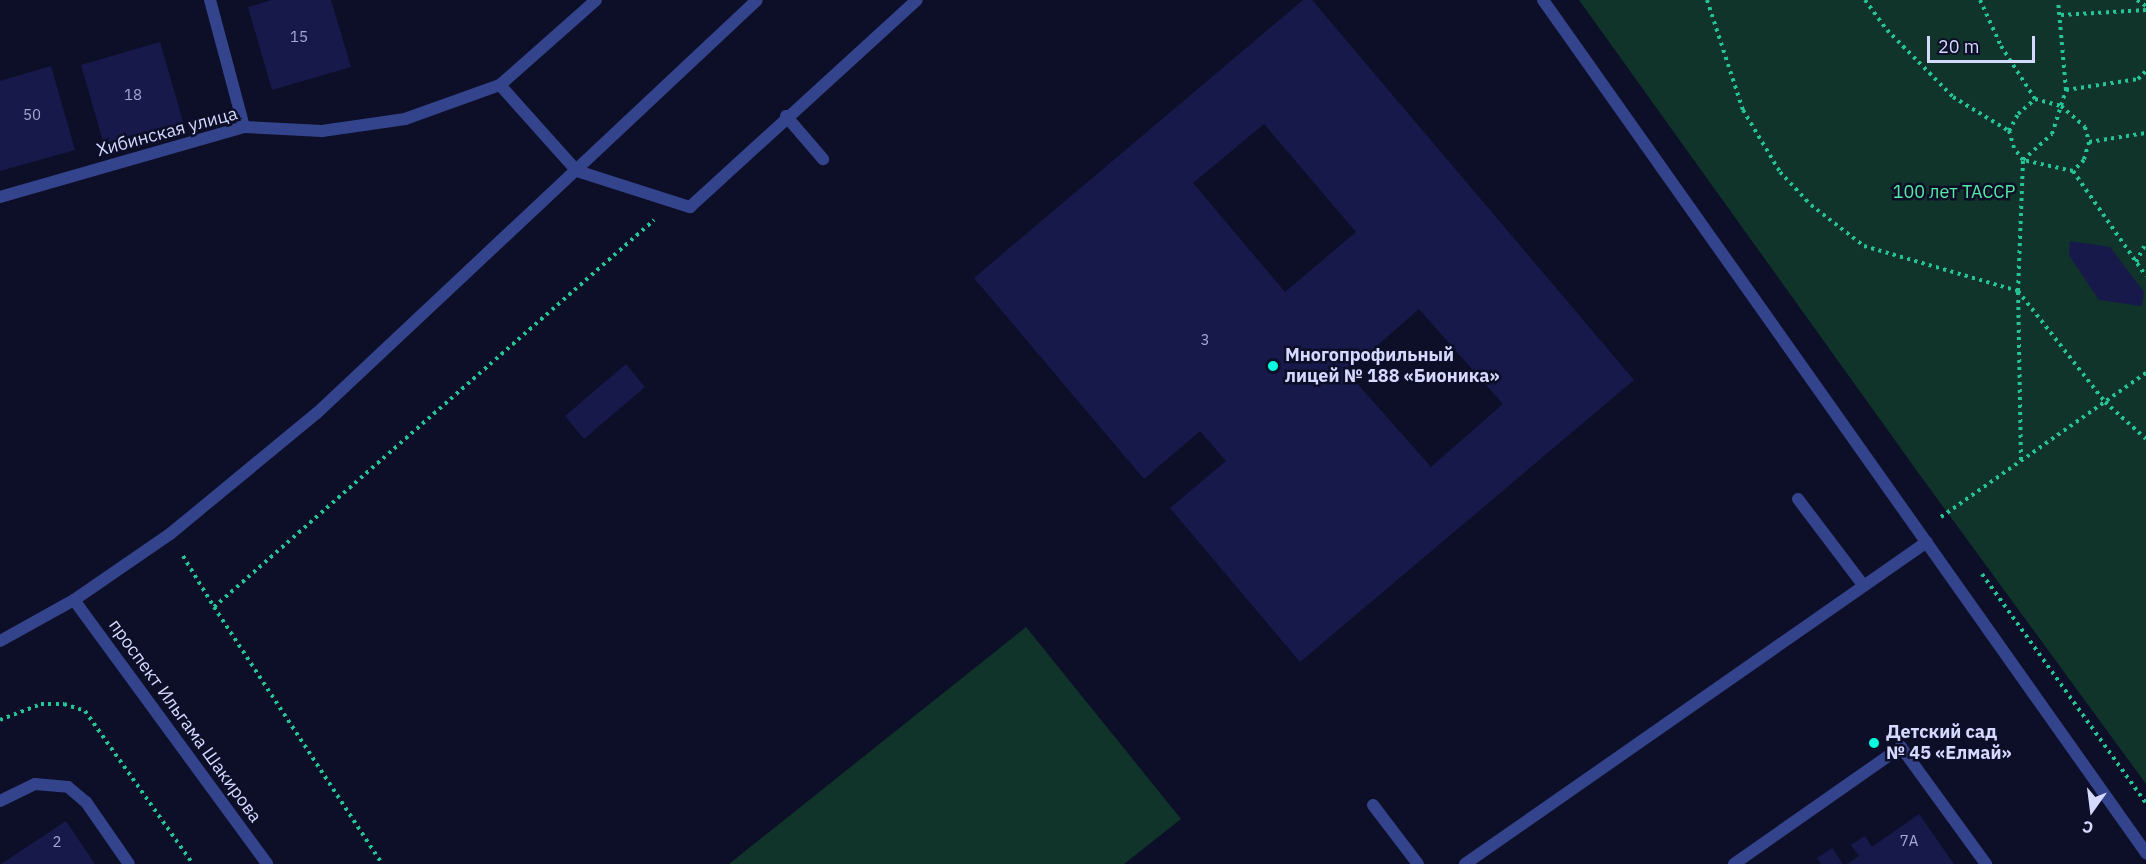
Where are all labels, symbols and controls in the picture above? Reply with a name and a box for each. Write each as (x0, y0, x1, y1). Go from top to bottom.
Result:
scale bar (1930, 24, 2038, 62)
house number: 15 (290, 28, 308, 46)
text: 20 m (1938, 35, 1980, 58)
house number: 18 (124, 86, 142, 104)
street label: Хибинская улица (94, 103, 240, 161)
house number: 50 (23, 106, 41, 124)
park label: 100 лет ТАССР (1893, 181, 2015, 203)
house number: 3 (1201, 331, 1209, 349)
place label: Многопрофильный лицей № 188 «Бионика» (1285, 345, 1499, 388)
marker: Многопрофильный лицей № 188 «Бионика» (1266, 359, 1280, 373)
street label: проспект Ильгама Шакирова (104, 615, 266, 827)
place label: Детский сад № 45 «Елмай» (1886, 722, 2012, 764)
marker: Детский сад № 45 «Елмай» (1867, 736, 1881, 750)
north arrow (2062, 780, 2122, 840)
text: С (2080, 817, 2095, 838)
house number: 7А (1900, 832, 1918, 850)
house number: 2 (53, 833, 61, 851)

